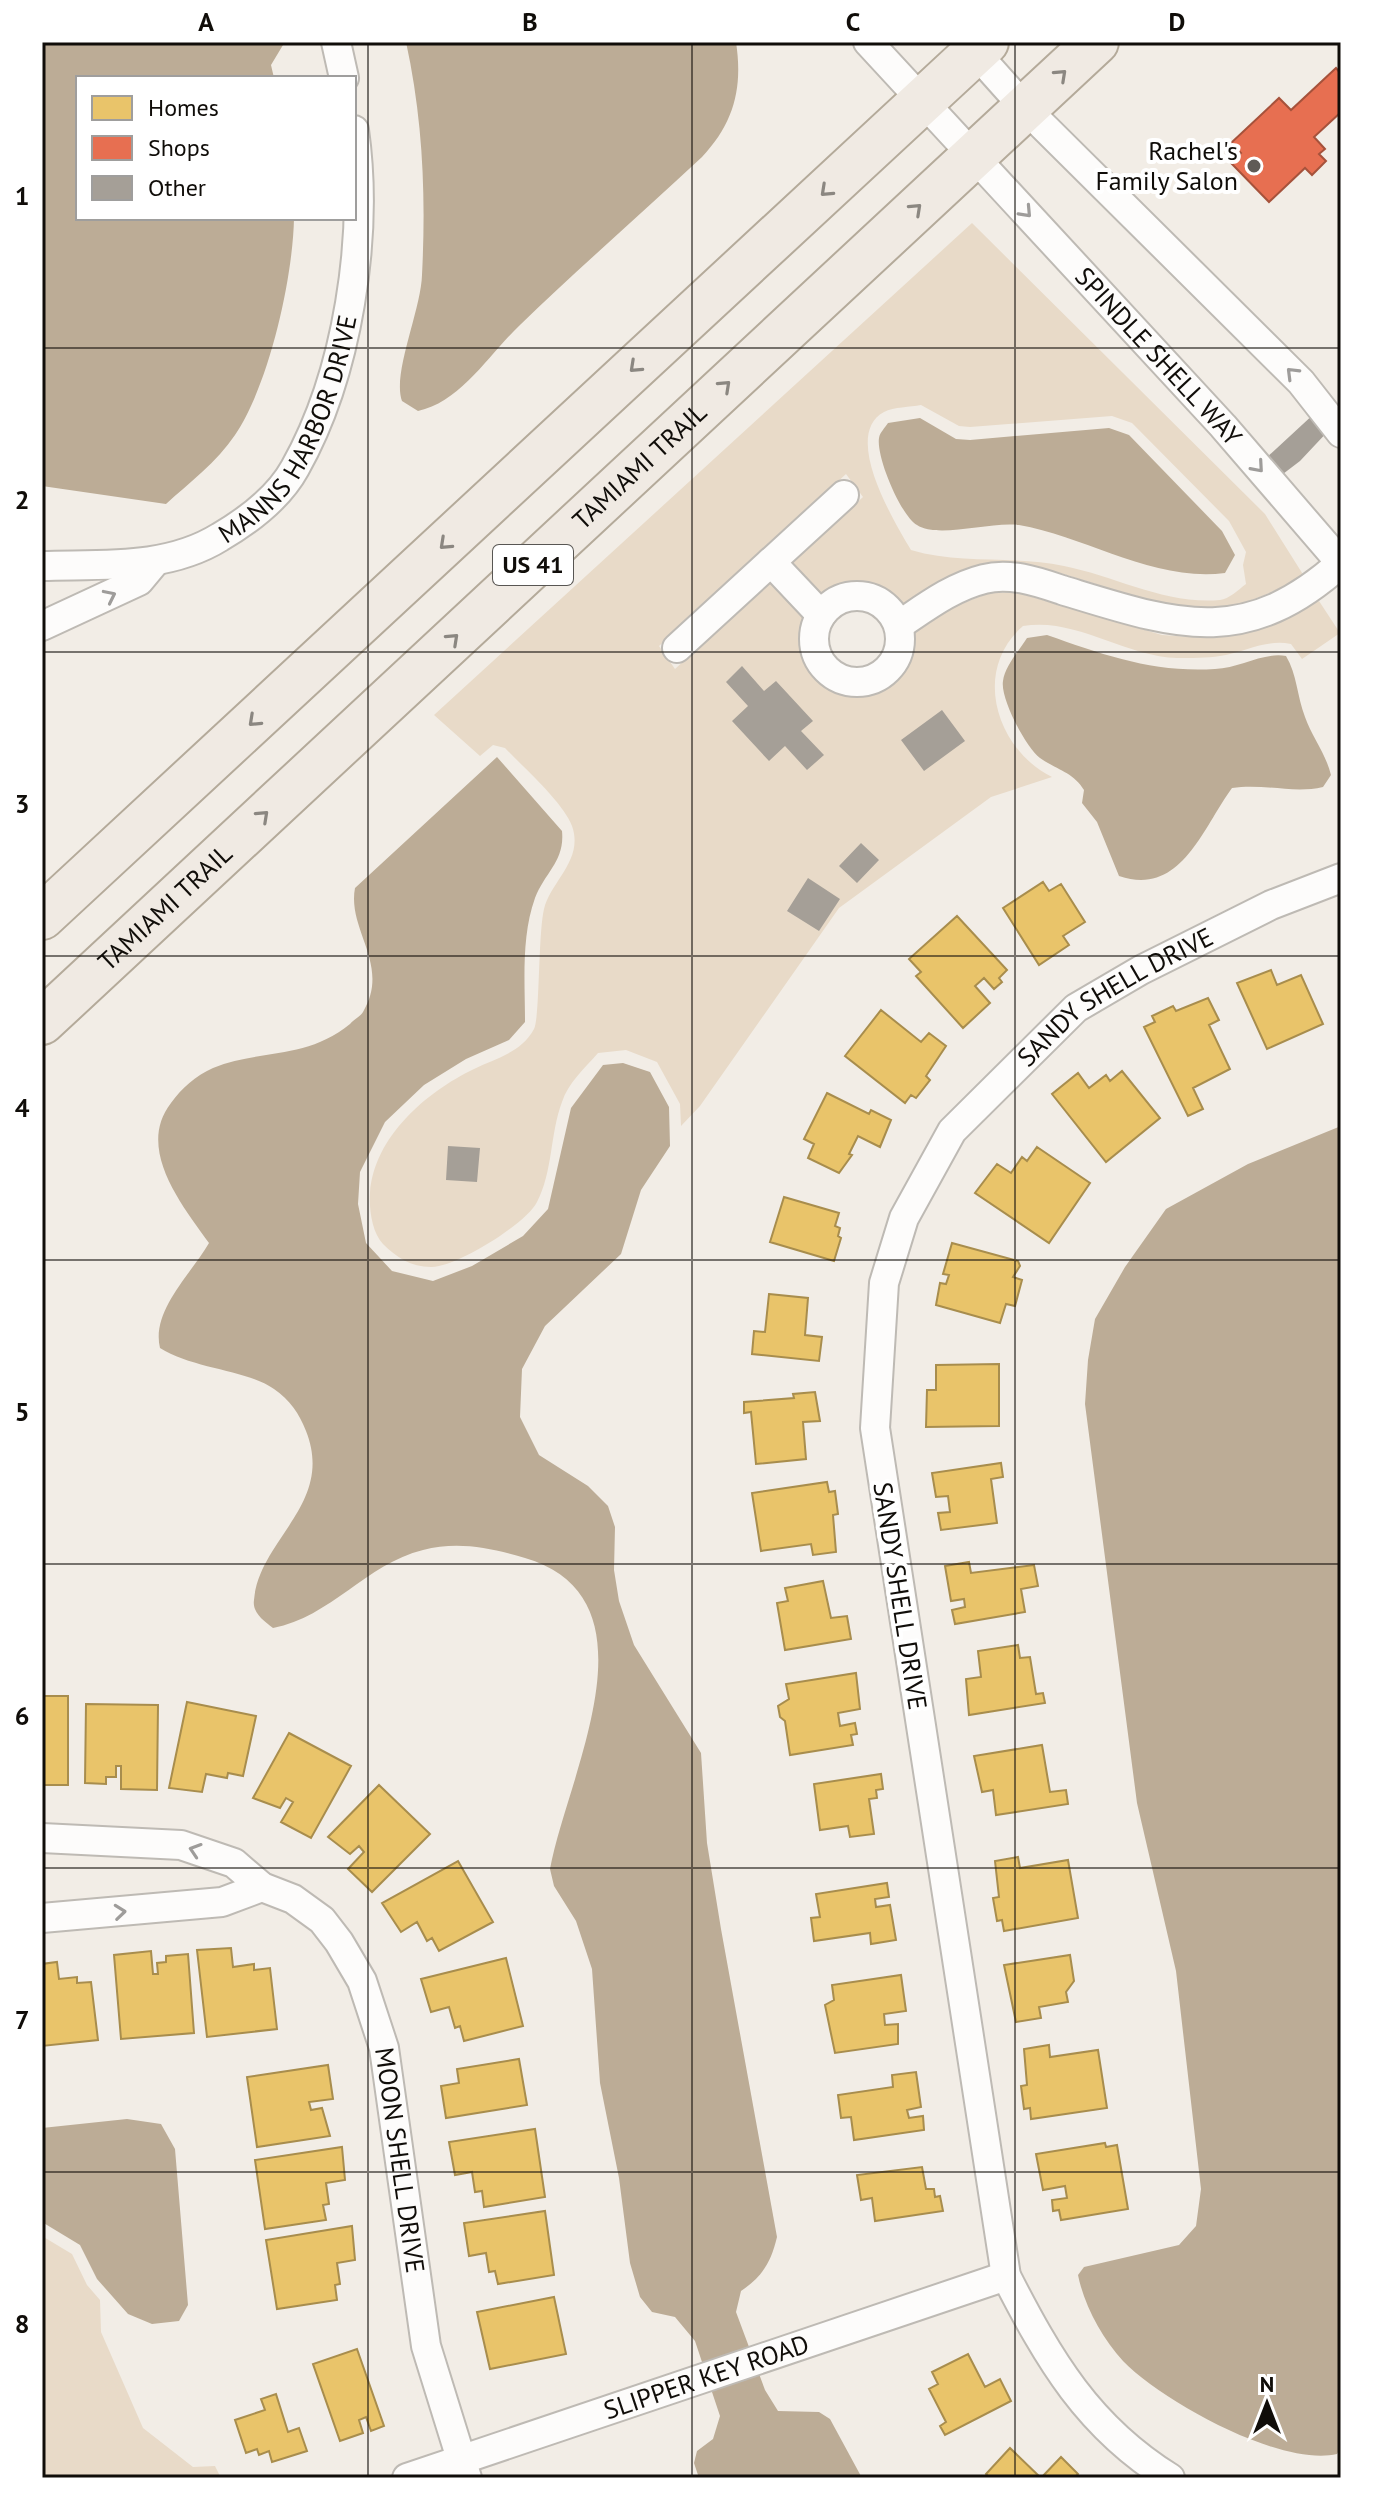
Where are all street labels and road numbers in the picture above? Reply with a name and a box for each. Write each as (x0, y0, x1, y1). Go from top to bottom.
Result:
street label: SPINDLE SHELL WAY (1068, 260, 1250, 452)
street label: MANNS HARBOR DRIVE (212, 312, 364, 550)
street label: TAMIAMI TRAIL (565, 396, 713, 536)
road number: US 41 (493, 545, 573, 585)
street label: TAMIAMI TRAIL (91, 837, 239, 978)
street label: SANDY SHELL DRIVE (1010, 920, 1218, 1073)
street label: SANDY SHELL DRIVE (866, 1480, 935, 1712)
street label: MOON SHELL DRIVE (368, 2045, 433, 2275)
street label: SLIPPER KEY ROAD (599, 2327, 813, 2426)

